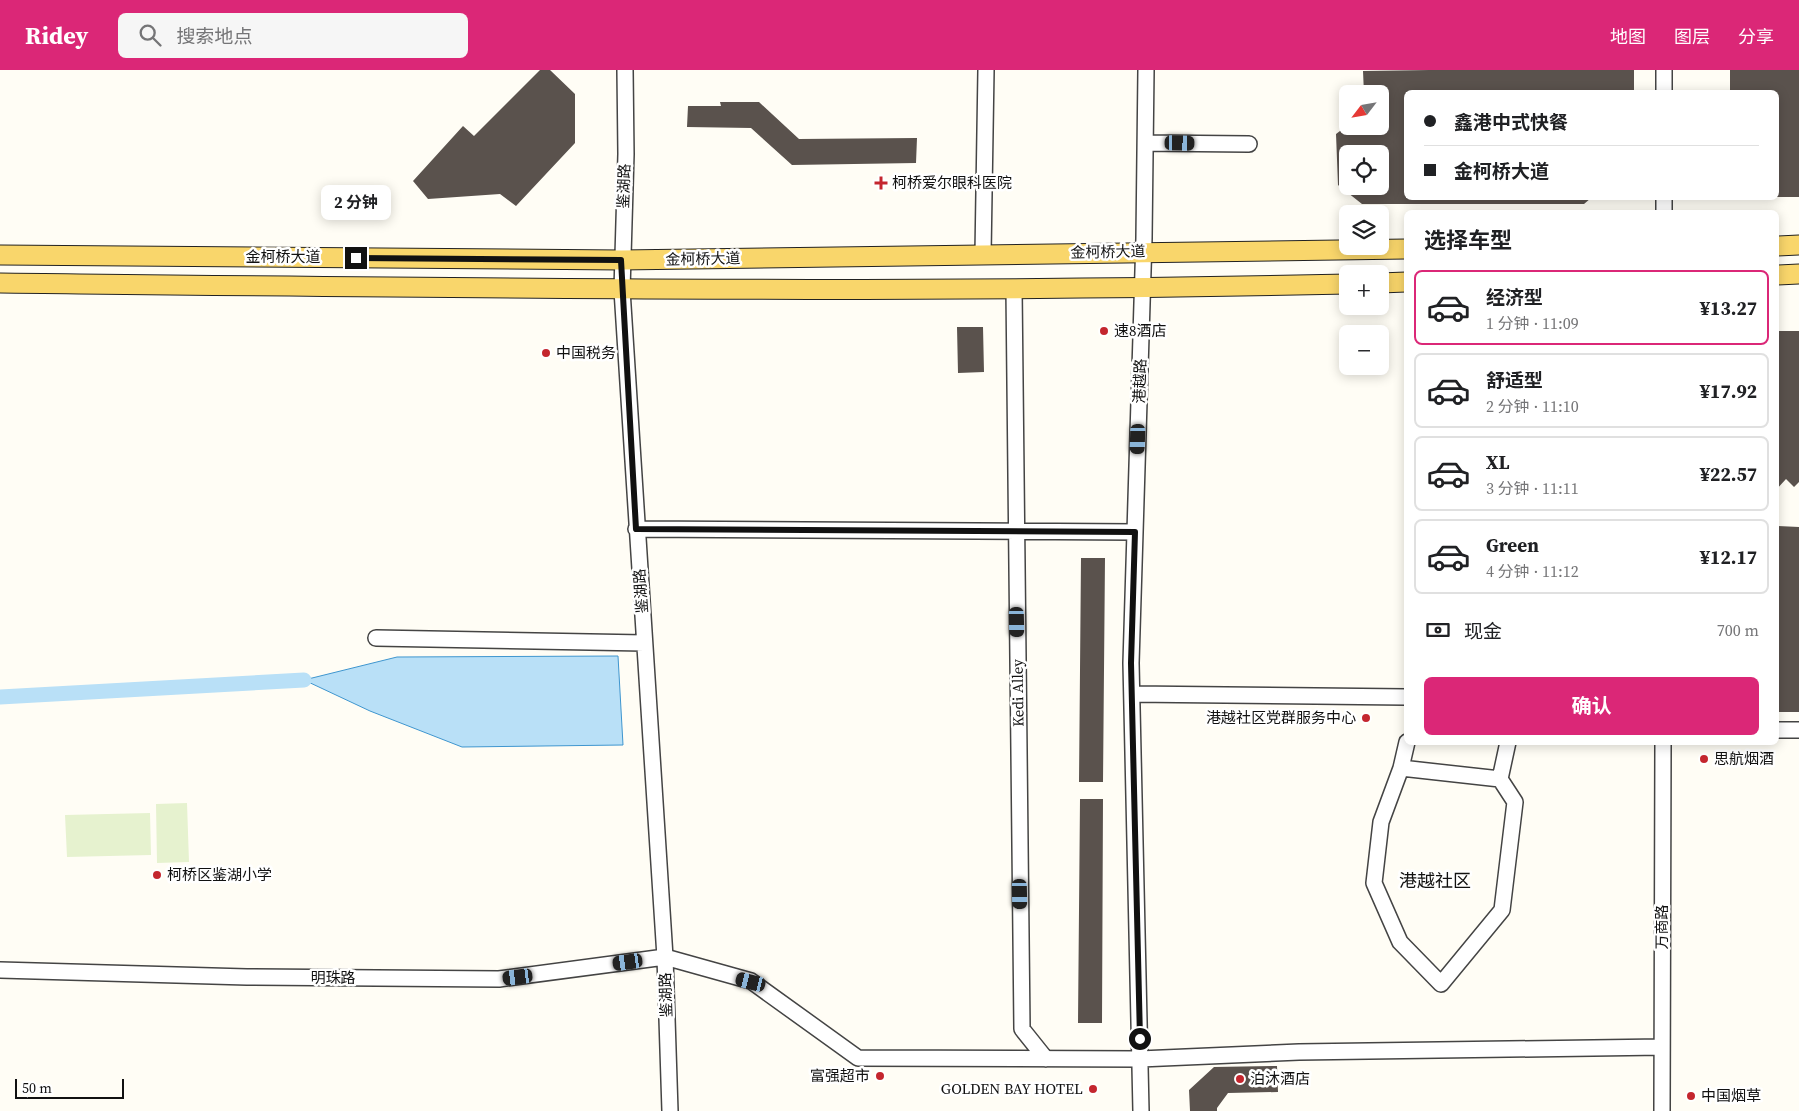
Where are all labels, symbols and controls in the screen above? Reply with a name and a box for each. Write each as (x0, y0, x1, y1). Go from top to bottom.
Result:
search box (118, 13, 468, 58)
text: Ridey (25, 19, 88, 52)
icon: search (136, 21, 164, 49)
text: 搜索地点 (176, 23, 252, 49)
text: 地图 (1610, 24, 1646, 49)
text: 图层 (1674, 24, 1710, 49)
text: 分享 (1738, 24, 1774, 49)
north arrow (1339, 85, 1389, 135)
map controls (1339, 85, 1389, 375)
text: 鑫港中式快餐 (1454, 109, 1568, 135)
car (1164, 135, 1195, 151)
button: locate (1339, 145, 1389, 195)
text: 金柯桥大道 (1454, 158, 1549, 184)
street label: 鉴湖路 (612, 163, 635, 209)
place label: 柯桥爱尔眼科医院 (892, 172, 1012, 193)
marker: 柯桥爱尔眼科医院 (874, 176, 888, 190)
callout: 2 分钟 (321, 186, 391, 220)
text: 2 分钟 (334, 191, 378, 213)
button: layers (1339, 205, 1389, 255)
text: 选择车型 (1424, 225, 1512, 255)
street label: 金柯桥大道 (1070, 240, 1146, 263)
street label: 金柯桥大道 (245, 246, 321, 267)
route end (345, 247, 367, 269)
street label: 金柯桥大道 (665, 247, 741, 270)
button: + (1339, 265, 1389, 315)
text: 经济型 (1486, 284, 1543, 310)
icon: car (1426, 285, 1471, 330)
text: ¥13.27 (1700, 295, 1757, 321)
text: 1 分钟 · 11:09 (1486, 312, 1579, 334)
place label: 速8酒店 (1114, 320, 1167, 341)
marker: 速8酒店 (1098, 325, 1110, 337)
button: − (1339, 325, 1389, 375)
place label: 中国税务 (556, 342, 616, 363)
marker: 中国税务 (540, 347, 552, 359)
street label: 港越路 (1128, 358, 1151, 404)
text: 舒适型 (1486, 367, 1543, 393)
icon: car (1426, 368, 1471, 413)
text: ¥17.92 (1700, 378, 1757, 404)
text: 2 分钟 · 11:10 (1486, 395, 1579, 417)
car (1129, 424, 1146, 454)
text: XL (1486, 449, 1509, 475)
icon: car (1426, 451, 1471, 496)
text: ¥22.57 (1700, 461, 1757, 487)
text: 3 分钟 · 11:11 (1486, 477, 1579, 499)
text: Green (1486, 532, 1539, 558)
icon: car (1426, 534, 1471, 579)
text: ¥12.17 (1700, 544, 1757, 570)
text: 4 分钟 · 11:12 (1486, 560, 1579, 582)
street label: 鉴湖路 (628, 568, 653, 614)
car (1009, 607, 1024, 637)
icon: cash (1424, 616, 1452, 644)
text: 现金 (1464, 618, 1502, 644)
text: 700 m (1717, 619, 1759, 641)
street label: Kedi Alley (1006, 659, 1029, 727)
button: 确认 (1424, 677, 1759, 735)
place label: 港越社区党群服务中心 (1206, 707, 1356, 728)
marker: 港越社区党群服务中心 (1360, 712, 1372, 724)
place label: 思航烟酒 (1714, 748, 1774, 769)
marker: 思航烟酒 (1698, 753, 1710, 765)
place label: 柯桥区鉴湖小学 (167, 864, 272, 885)
district label: 港越社区 (1399, 868, 1471, 893)
marker: 柯桥区鉴湖小学 (151, 869, 163, 881)
car (1012, 879, 1027, 909)
street label: 万商路 (1651, 904, 1672, 950)
car (612, 952, 643, 972)
street label: 明珠路 (310, 967, 356, 988)
car (502, 968, 533, 986)
car (734, 971, 767, 993)
street label: 鉴湖路 (654, 972, 677, 1018)
route start (1129, 1028, 1151, 1050)
place label: 富强超市 (810, 1065, 870, 1086)
place label: 泊沐酒店 (1250, 1068, 1310, 1089)
marker: 富强超市 (874, 1070, 886, 1082)
marker: 泊沐酒店 (1234, 1073, 1246, 1085)
scale bar (15, 1076, 124, 1099)
text: 50 m (22, 1078, 52, 1098)
place label: GOLDEN BAY HOTEL (941, 1078, 1083, 1099)
marker: GOLDEN BAY HOTEL (1087, 1083, 1099, 1095)
place label: 中国烟草 (1701, 1085, 1761, 1106)
marker: 中国烟草 (1685, 1090, 1697, 1102)

